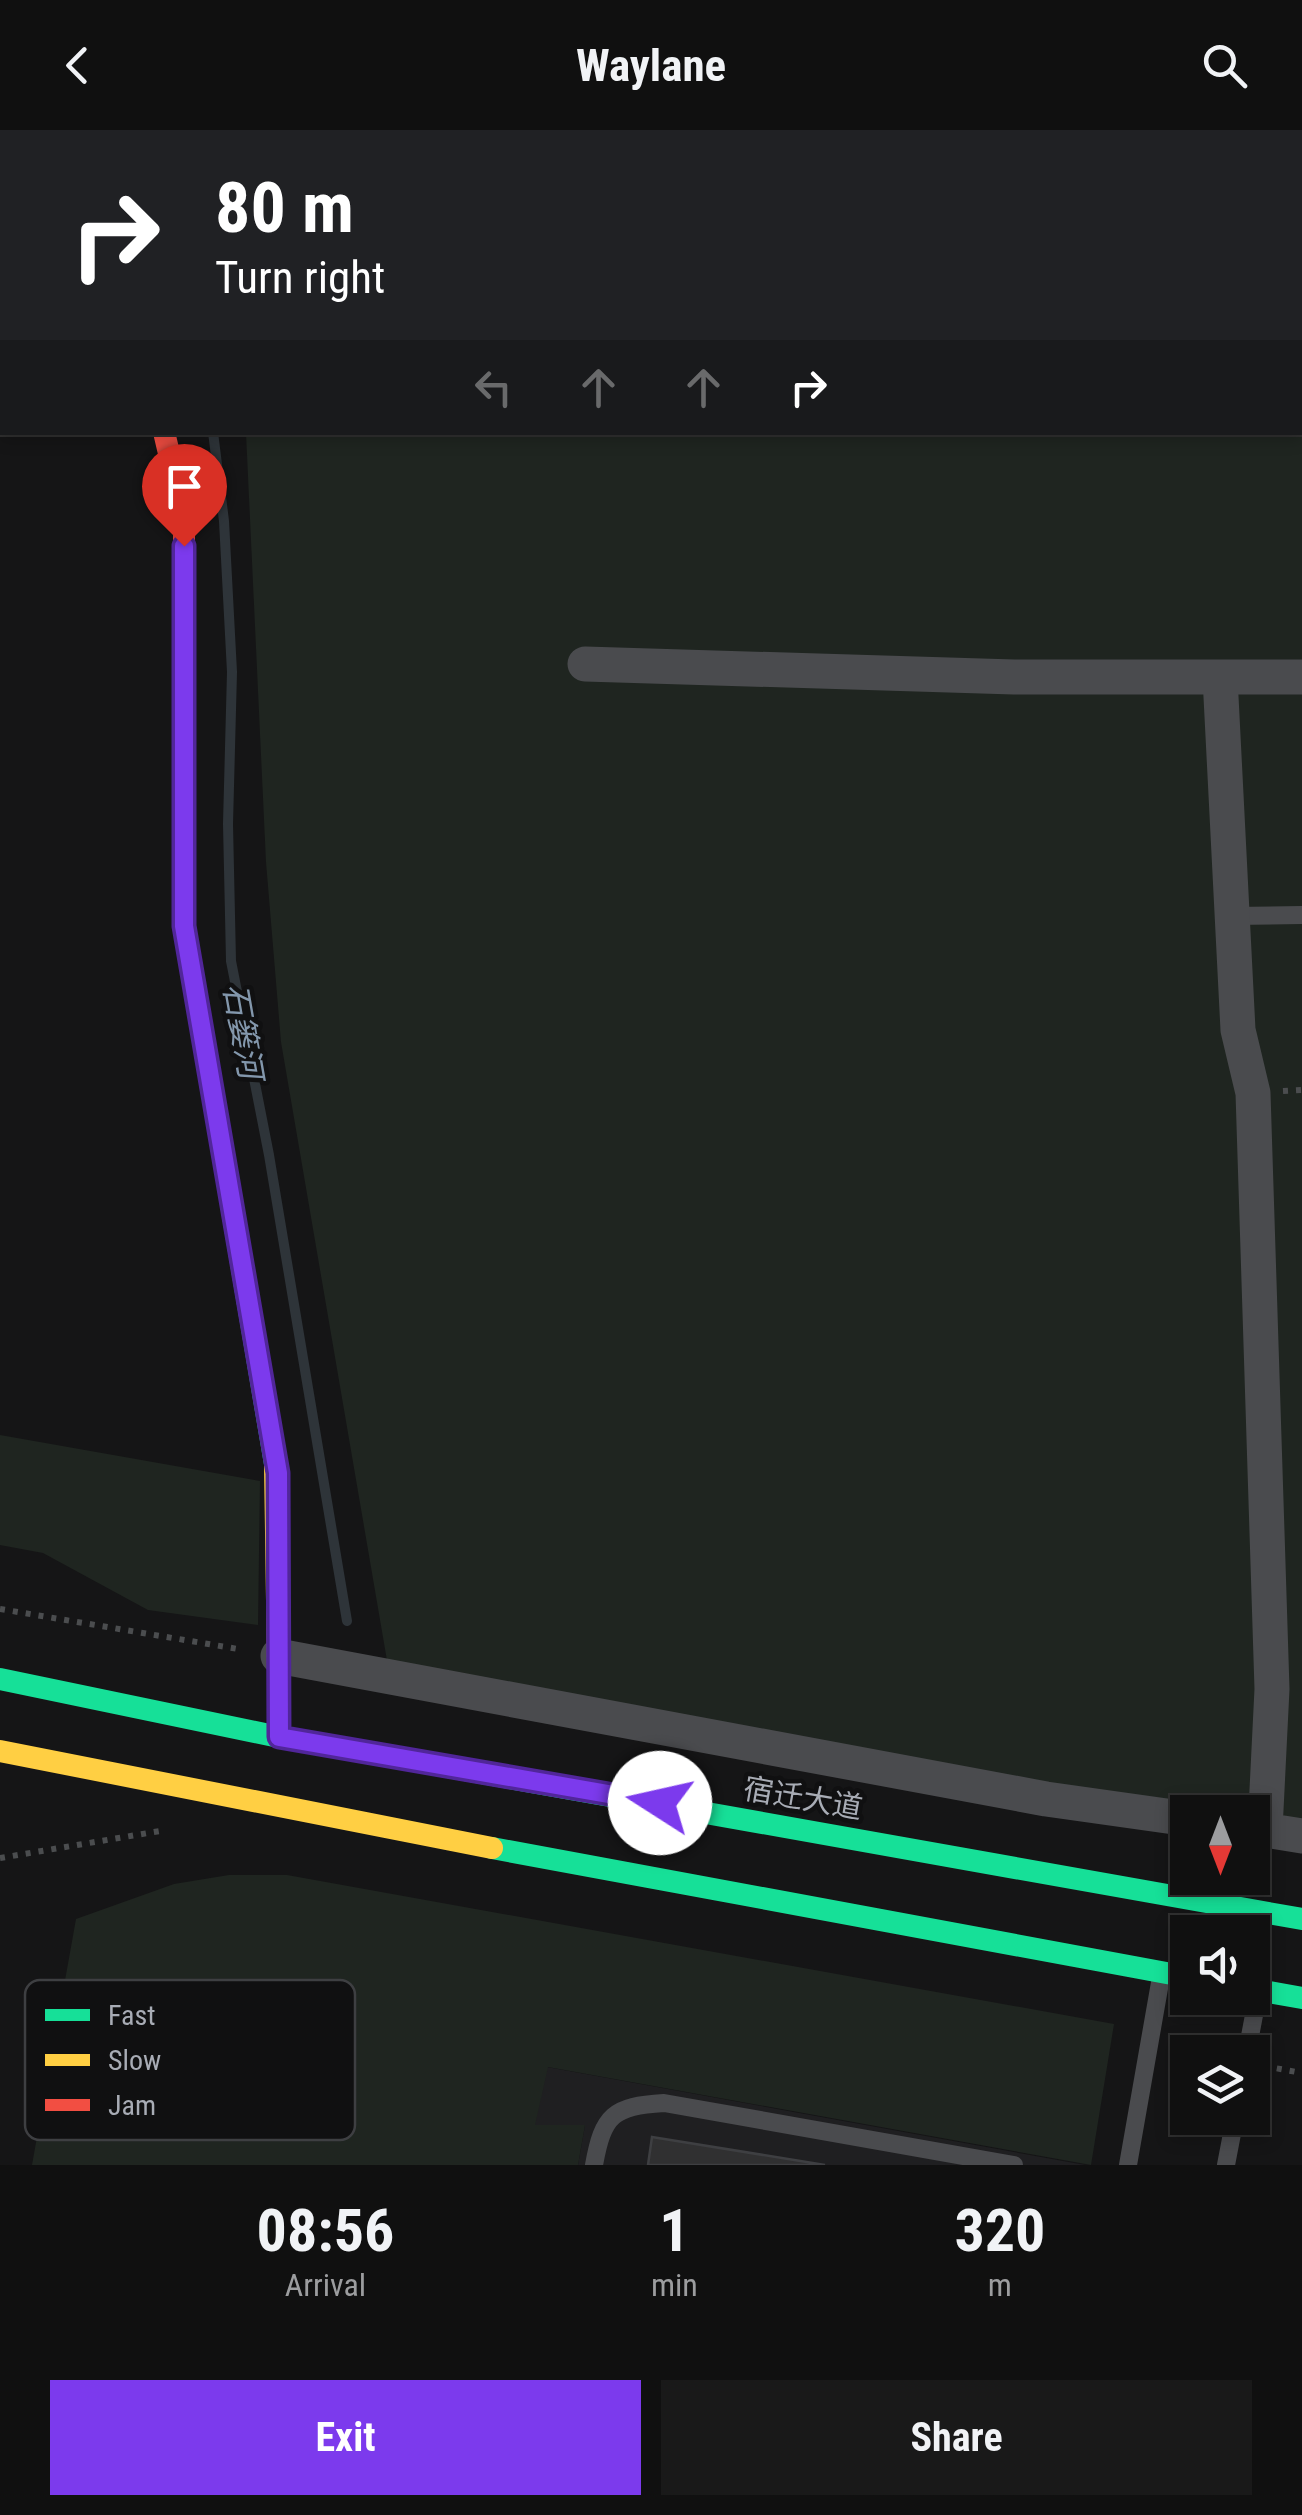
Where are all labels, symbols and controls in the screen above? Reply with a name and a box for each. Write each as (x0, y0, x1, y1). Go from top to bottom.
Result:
icon: back (50, 38, 105, 93)
icon: search (1197, 38, 1252, 93)
text: Waylane (576, 39, 726, 92)
text: 80 m (215, 167, 354, 249)
icon: right (50, 170, 180, 300)
text: Turn right (215, 251, 385, 304)
icon: left (466, 360, 521, 415)
icon: ahead (571, 360, 626, 415)
icon: ahead (676, 360, 731, 415)
icon: right (781, 360, 836, 415)
pin (142, 444, 227, 547)
icon: arrive (157, 459, 212, 514)
water label: 石篓河 (216, 980, 271, 1087)
position arrow (608, 1751, 712, 1855)
street label: 宿迁大道 (741, 1770, 865, 1826)
north arrow (1170, 1795, 1270, 1895)
map controls (1170, 1795, 1270, 2135)
button: sound (1170, 1915, 1270, 2015)
legend (25, 1980, 355, 2140)
text: Fast (108, 1999, 155, 2032)
button: layers (1170, 2035, 1270, 2135)
text: Slow (108, 2044, 161, 2077)
text: Jam (108, 2089, 156, 2122)
text: 08:56 (257, 2195, 394, 2266)
text: 1 (659, 2195, 690, 2266)
text: 320 (954, 2195, 1045, 2266)
text: Arrival (285, 2266, 366, 2304)
text: min (651, 2266, 698, 2304)
text: m (988, 2266, 1012, 2304)
button: Exit (50, 2380, 641, 2495)
button: Share (661, 2380, 1252, 2495)

